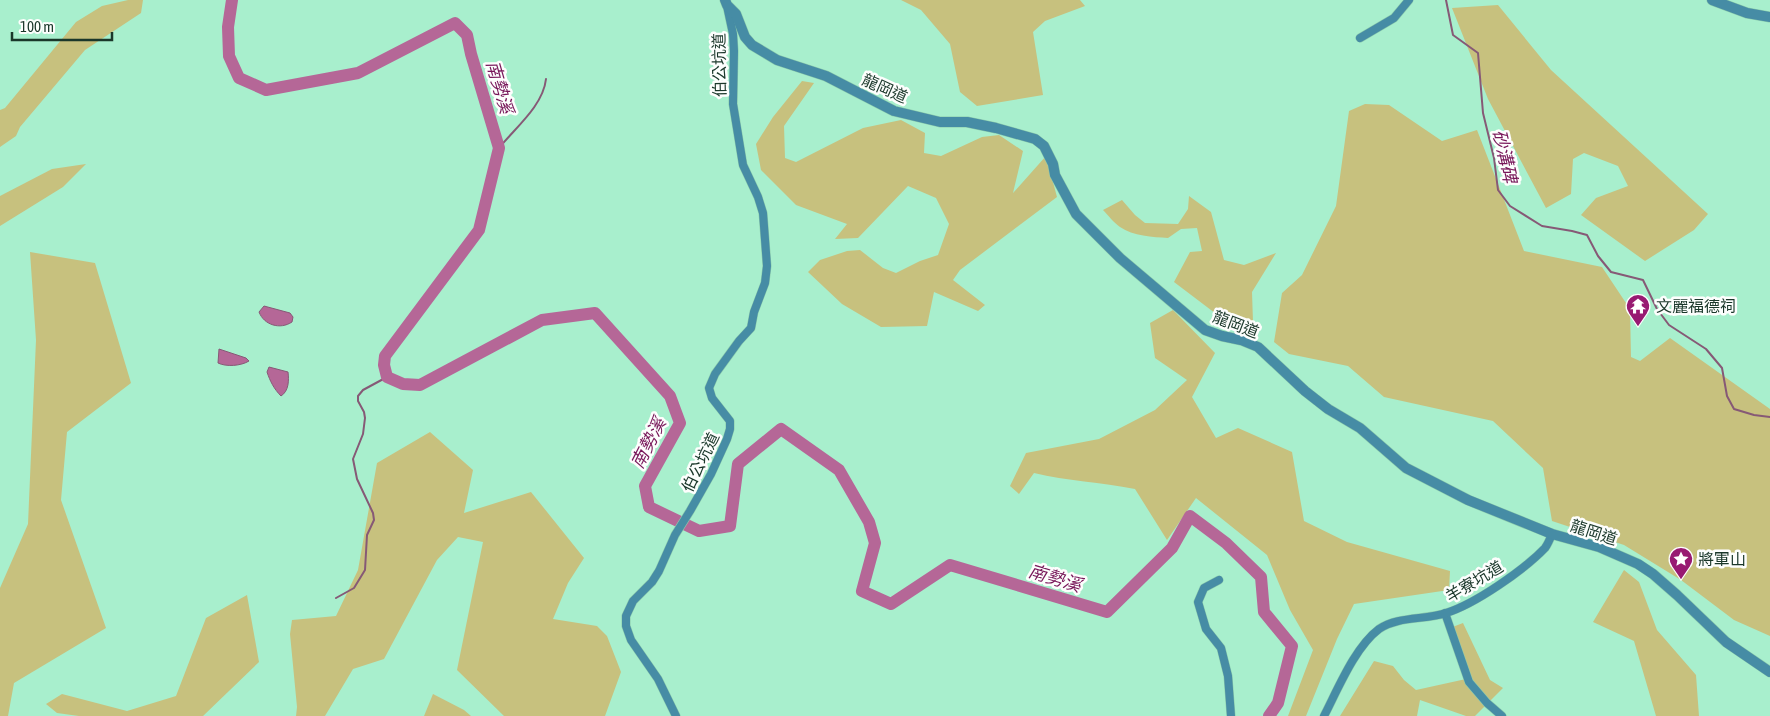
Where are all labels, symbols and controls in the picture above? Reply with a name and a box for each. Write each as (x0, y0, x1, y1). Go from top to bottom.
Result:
scale bar (12, 10, 112, 42)
text: 100 m (20, 18, 54, 35)
street label: 伯公坑道 (709, 33, 729, 97)
water label: 南勢溪 (482, 58, 518, 119)
street label: 龍岡道 (859, 70, 911, 106)
water label: 砂溝碑 (1489, 127, 1522, 187)
temple icon: 文麗福德祠 (1625, 293, 1651, 327)
place label: 文麗福德祠 (1656, 297, 1736, 315)
street label: 龍岡道 (1210, 307, 1262, 341)
water label: 南勢溪 (626, 412, 671, 472)
street label: 伯公坑道 (678, 429, 722, 495)
street label: 龍岡道 (1568, 516, 1620, 548)
place icon: 將軍山 (1668, 546, 1694, 580)
place label: 將軍山 (1698, 550, 1746, 568)
street label: 羊寮坑道 (1442, 557, 1506, 605)
water label: 南勢溪 (1026, 560, 1087, 597)

